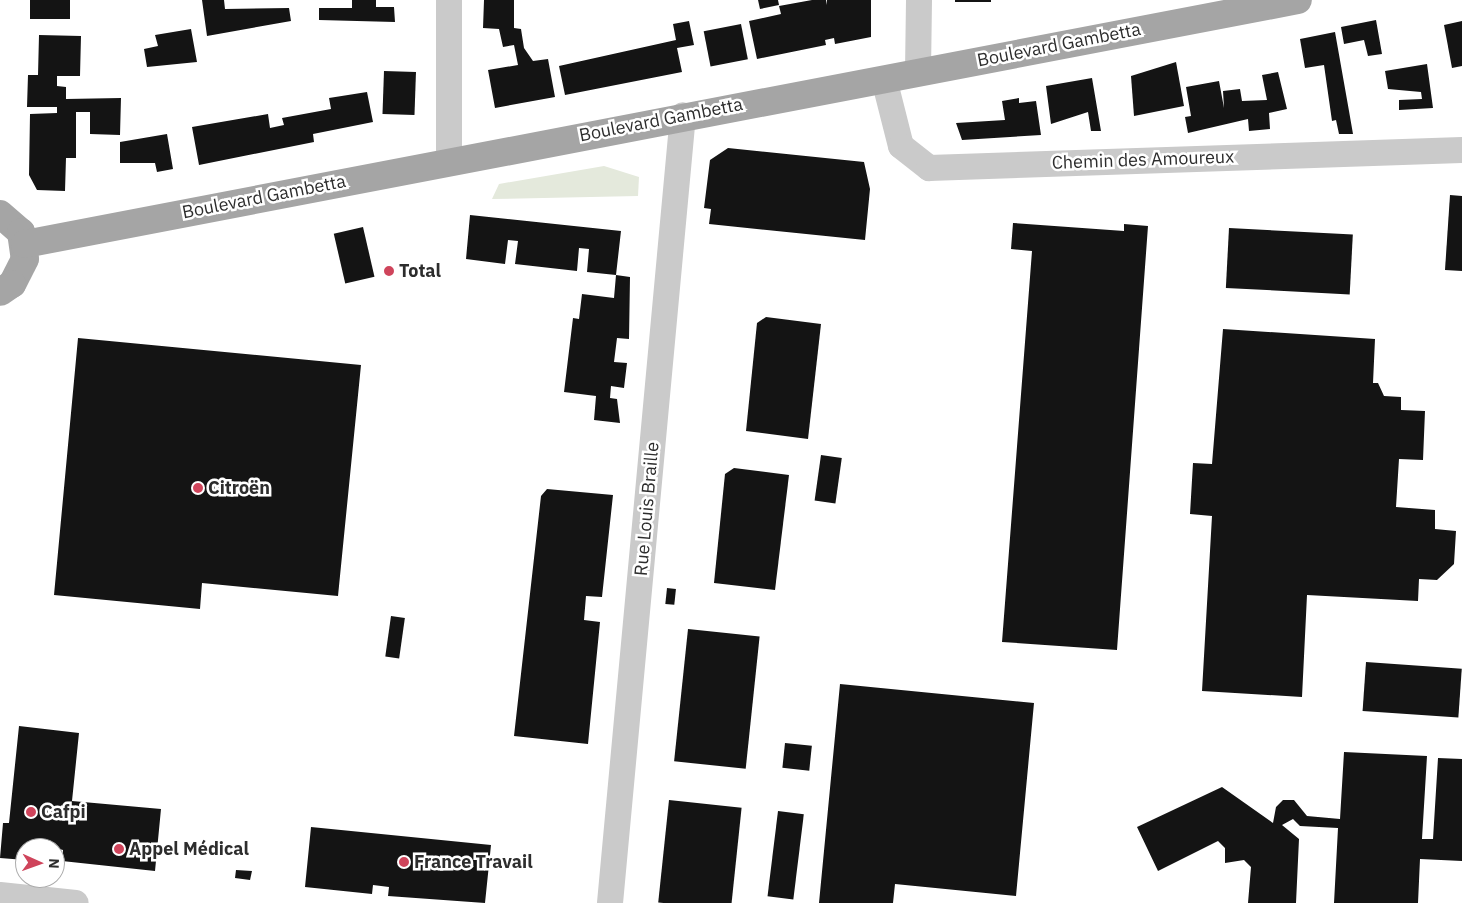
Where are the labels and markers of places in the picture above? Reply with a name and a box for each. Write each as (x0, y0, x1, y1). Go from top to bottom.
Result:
place label: Total (399, 260, 441, 282)
marker: Total (383, 265, 395, 277)
place label: Citroën (208, 477, 270, 499)
marker: Citroën (192, 482, 204, 494)
place label: Cafpi (41, 801, 86, 823)
marker: Cafpi (25, 806, 37, 818)
place label: Appel Médical (129, 838, 249, 860)
marker: Appel Médical (113, 843, 125, 855)
place label: France Travail (414, 851, 533, 873)
marker: France Travail (398, 856, 410, 868)

